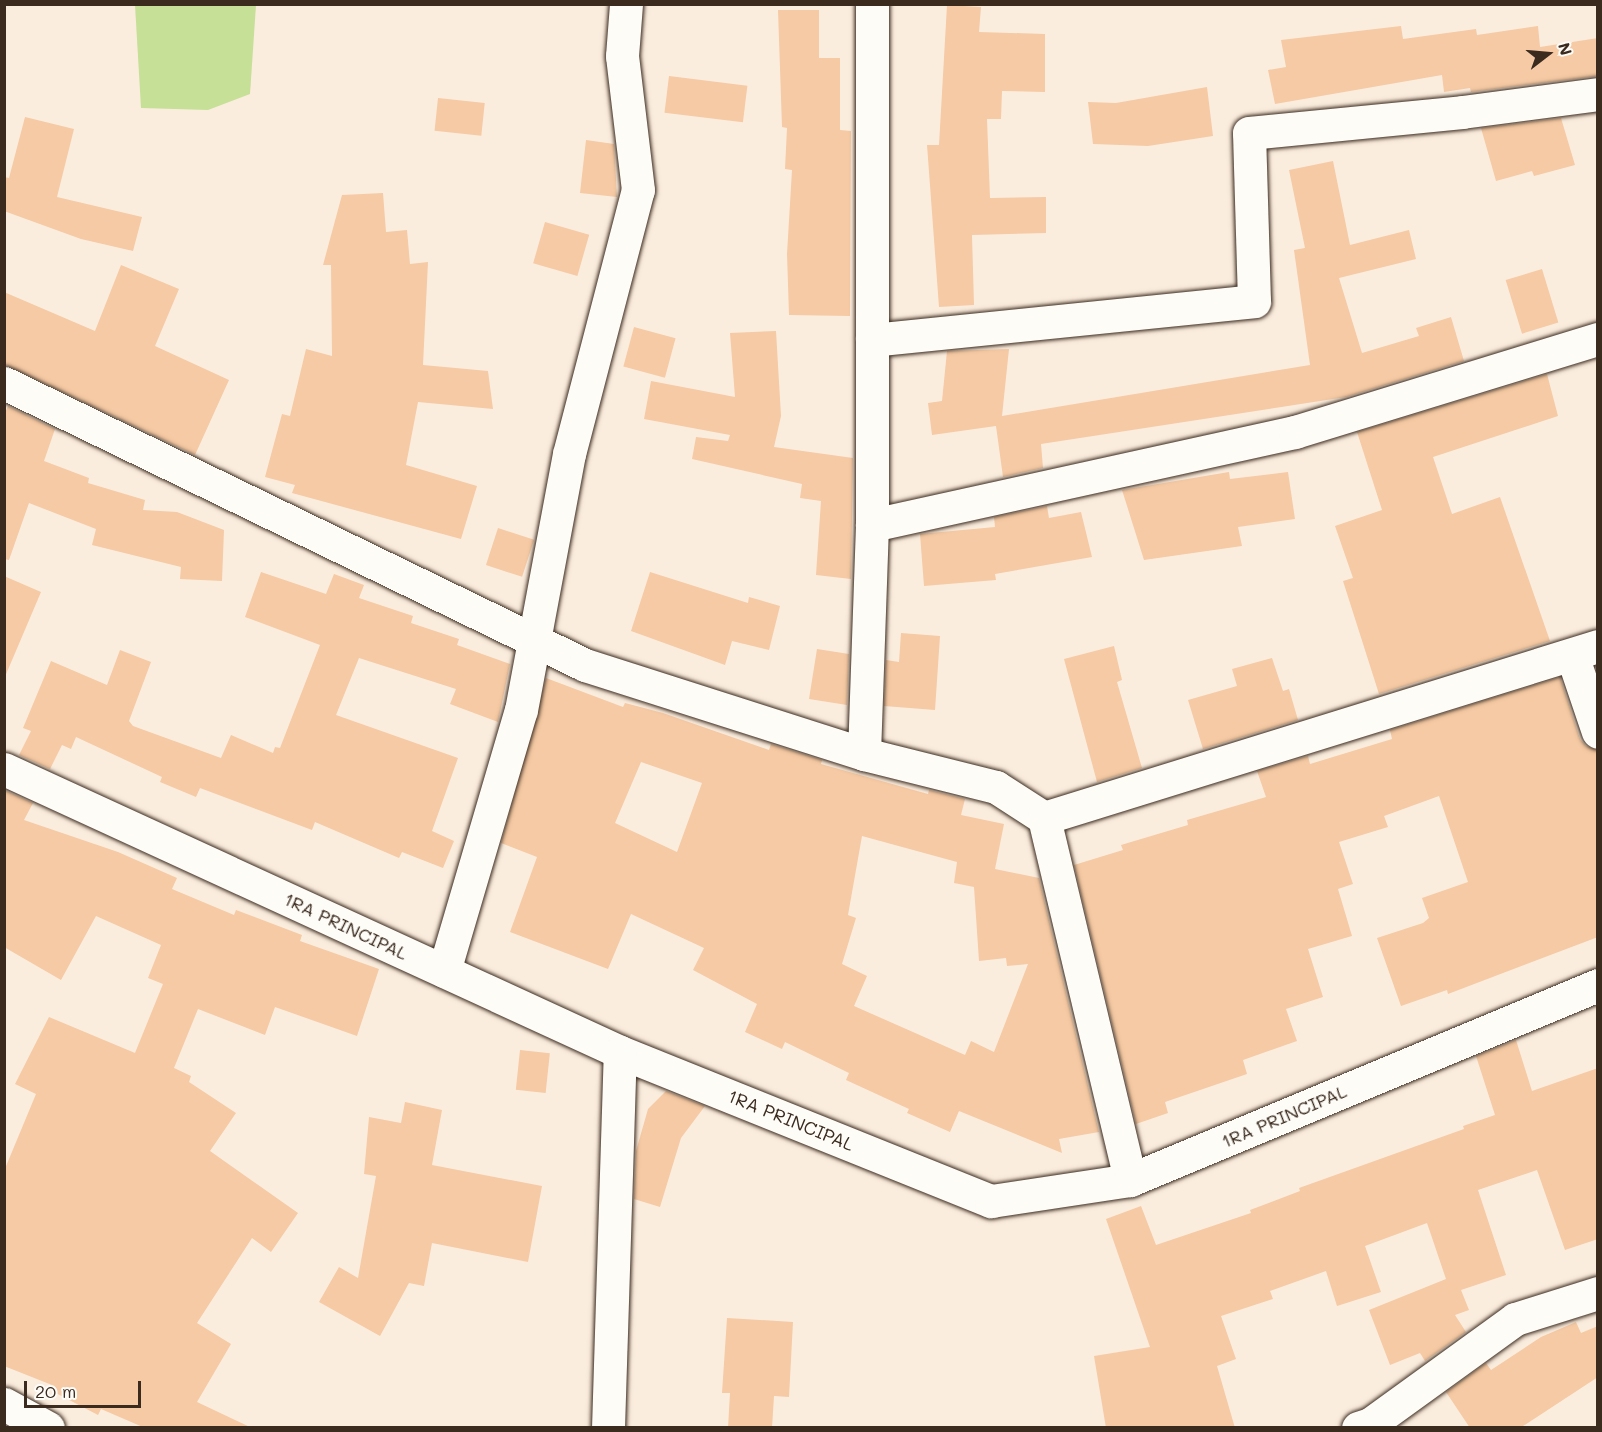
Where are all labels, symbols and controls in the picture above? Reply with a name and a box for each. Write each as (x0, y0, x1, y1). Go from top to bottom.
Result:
north arrow (1518, 24, 1578, 84)
text: N (1554, 40, 1578, 58)
street label: 1RA PRINCIPAL (281, 888, 411, 964)
street label: 1RA PRINCIPAL (1218, 1080, 1350, 1152)
street label: 1RA PRINCIPAL (725, 1085, 857, 1155)
scale bar (27, 1369, 144, 1407)
text: 20 m (35, 1379, 76, 1403)

